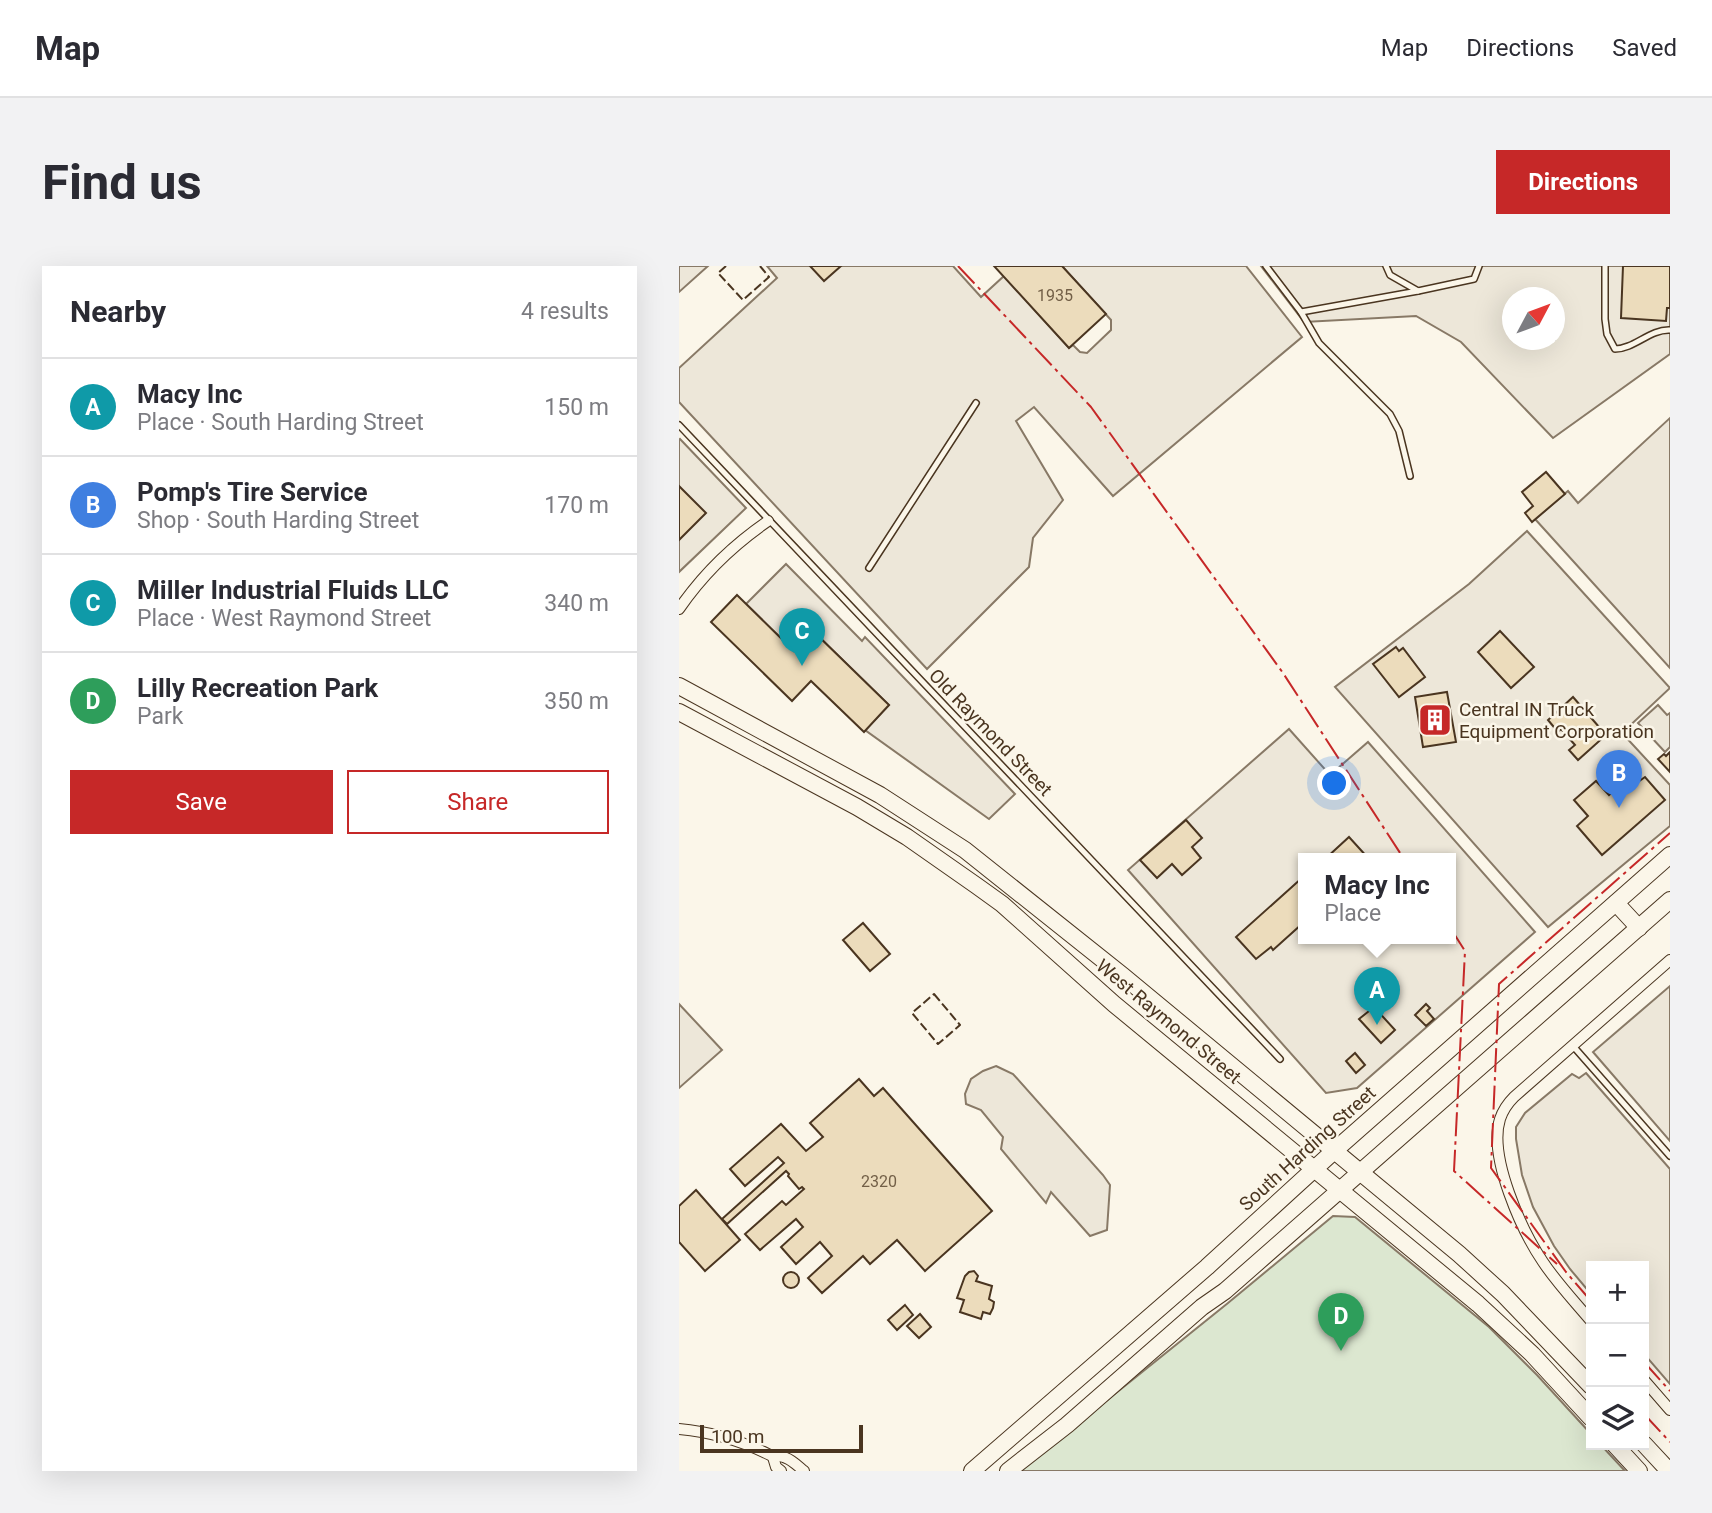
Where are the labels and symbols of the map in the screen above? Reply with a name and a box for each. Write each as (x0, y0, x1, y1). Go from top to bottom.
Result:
house number: 1935 (1037, 286, 1073, 305)
north arrow (1502, 287, 1565, 350)
pin: C (779, 608, 825, 666)
street label: Old Raymond Street (924, 664, 1057, 801)
place label: Central IN Truck Equipment Corporation (1459, 698, 1654, 743)
building icon: Central IN Truck Equipment Corporation (1416, 701, 1454, 739)
pin: B (1596, 750, 1642, 808)
your location (1317, 766, 1351, 800)
street label: West Raymond Street (1092, 954, 1246, 1089)
pin: A (1354, 967, 1400, 1025)
street label: South Harding Street (1234, 1081, 1380, 1216)
house number: 2320 (861, 1172, 897, 1191)
pin: D (1318, 1293, 1364, 1351)
scale bar (700, 1422, 863, 1454)

